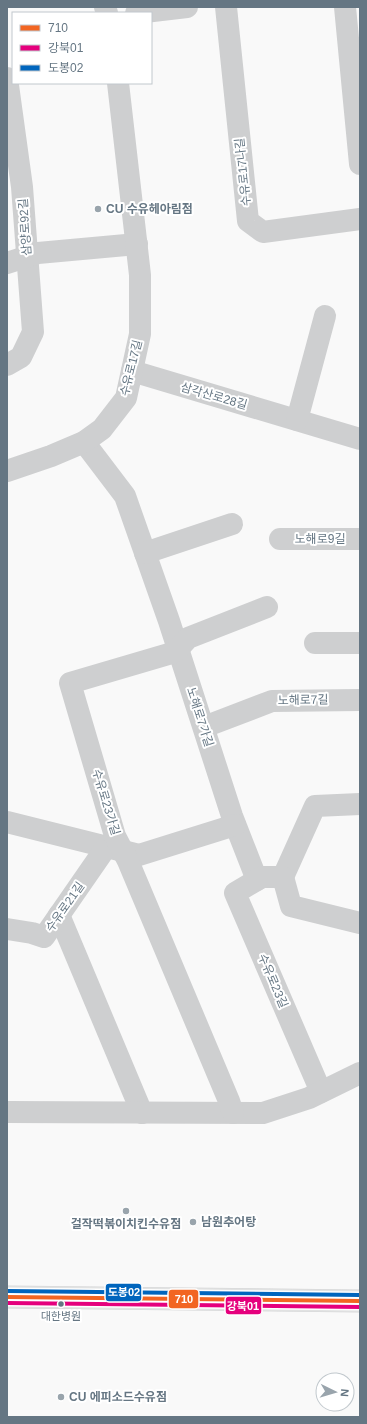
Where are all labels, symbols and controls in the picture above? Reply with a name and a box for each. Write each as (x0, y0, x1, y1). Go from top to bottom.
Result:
legend (12, 12, 152, 84)
text: 710 (48, 21, 68, 35)
text: 강북01 (48, 41, 84, 55)
text: 도봉02 (48, 61, 84, 75)
street label: 수유로17나길 (232, 137, 254, 207)
street label: 삼양로92길 (16, 198, 34, 256)
place label: CU 수유헤아림점 (106, 202, 193, 216)
marker: CU 수유헤아림점 (93, 204, 103, 214)
street label: 수유로17길 (117, 338, 145, 398)
street label: 삼각산로28길 (179, 380, 249, 412)
street label: 노해로9길 (295, 532, 345, 546)
street label: 노해로7가길 (184, 685, 216, 749)
street label: 노해로7길 (277, 693, 329, 707)
street label: 수유로23가길 (89, 767, 123, 837)
street label: 수유로21길 (43, 879, 87, 935)
street label: 수유로23길 (255, 952, 291, 1010)
marker: 걸작떡볶이치킨수유점 (121, 1206, 131, 1216)
place label: 남원추어탕 (201, 1215, 256, 1229)
place label: 걸작떡볶이치킨수유점 (71, 1217, 181, 1231)
marker: 남원추어탕 (188, 1217, 198, 1227)
line badge: 도봉02 (105, 1283, 142, 1302)
text: 도봉02 (108, 1286, 140, 1298)
line badge: 710 (168, 1289, 199, 1309)
text: 710 (175, 1293, 193, 1305)
line badge: 강북01 (225, 1296, 262, 1315)
marker: 대한병원 (56, 1299, 66, 1309)
text: 강북01 (227, 1300, 259, 1312)
place label: 대한병원 (41, 1310, 81, 1322)
north arrow (315, 1372, 355, 1412)
text: N (339, 1388, 351, 1397)
place label: CU 에피소드수유점 (69, 1390, 167, 1404)
marker: CU 에피소드수유점 (56, 1392, 66, 1402)

